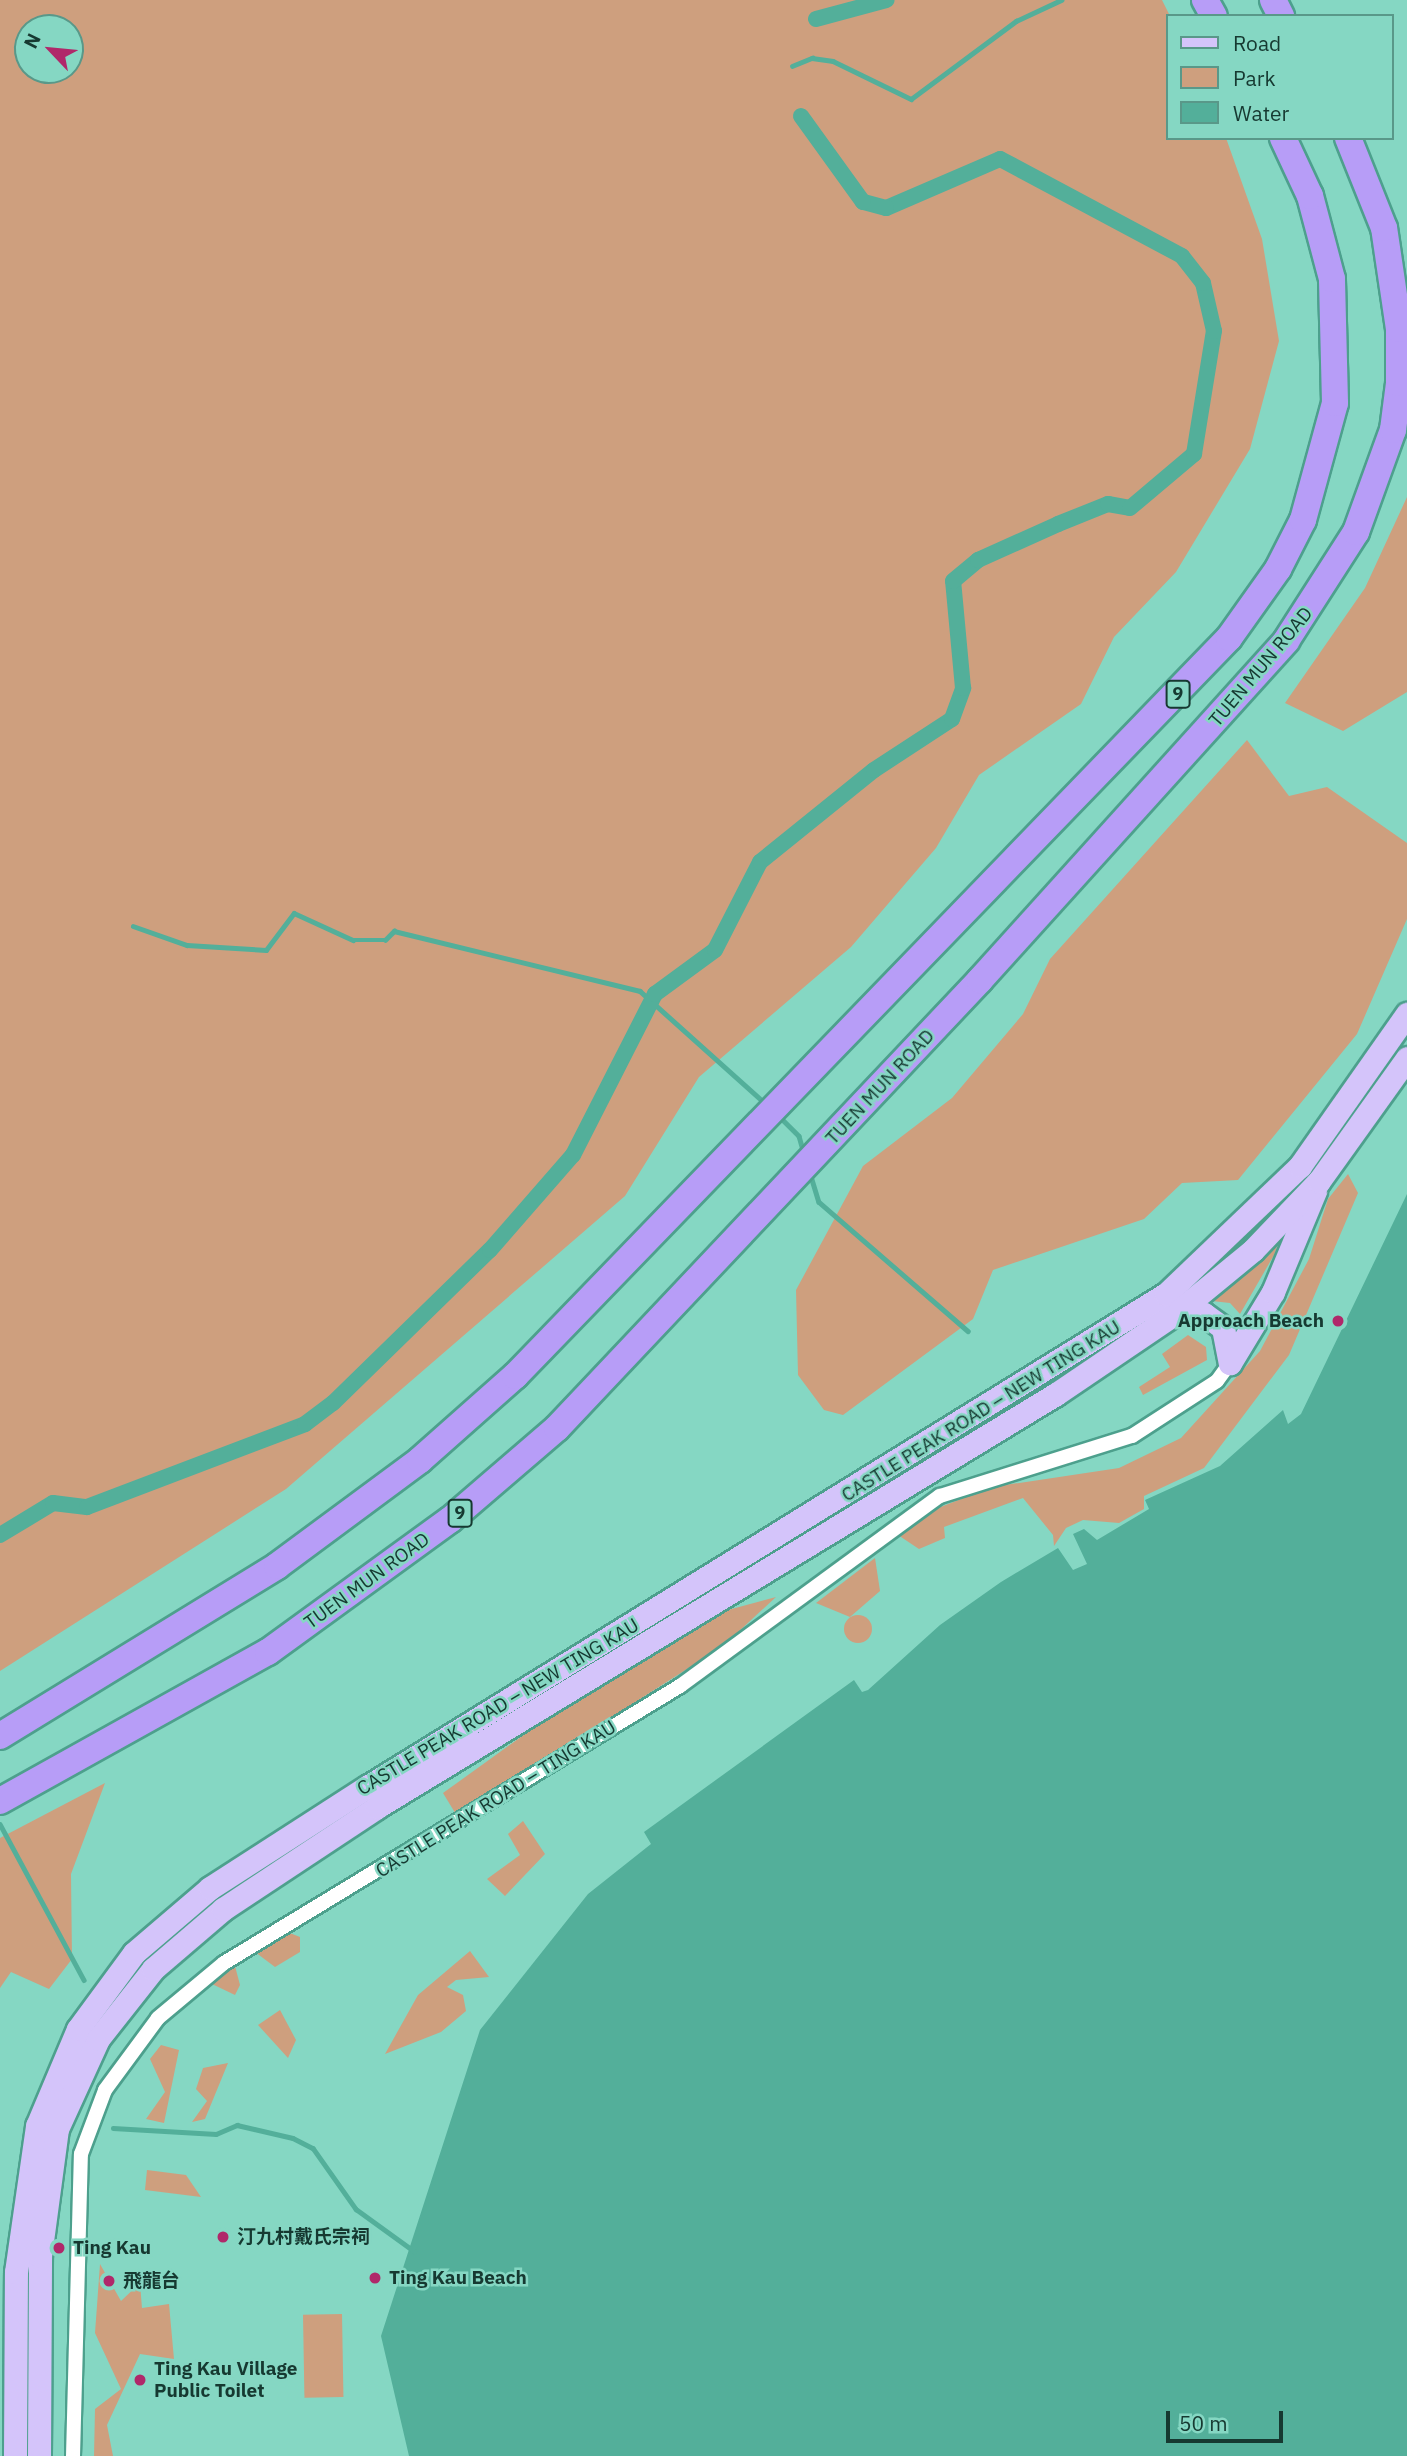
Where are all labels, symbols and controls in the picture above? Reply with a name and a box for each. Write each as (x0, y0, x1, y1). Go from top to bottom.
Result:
north arrow (14, 14, 84, 84)
legend (1166, 14, 1393, 140)
text: N (18, 29, 46, 52)
text: Road (1233, 29, 1281, 57)
text: Park (1233, 64, 1276, 92)
text: Water (1233, 99, 1289, 127)
street label: TUEN MUN ROAD (1204, 603, 1318, 731)
road number: 9 (1164, 680, 1192, 708)
street label: TUEN MUN ROAD (821, 1025, 939, 1149)
place label: Approach Beach (1178, 1310, 1324, 1332)
marker: Approach Beach (1330, 1313, 1346, 1329)
street label: CASTLE PEAK ROAD – NEW TING KAU (837, 1315, 1125, 1507)
road number: 9 (446, 1498, 474, 1528)
street label: TUEN MUN ROAD (300, 1528, 434, 1634)
street label: CASTLE PEAK ROAD – NEW TING KAU (353, 1614, 643, 1800)
street label: CASTLE PEAK ROAD – TING KAU (372, 1716, 620, 1882)
place label: 汀九村戴氏宗祠 (237, 2226, 370, 2248)
marker: 汀九村戴氏宗祠 (215, 2229, 231, 2245)
place label: Ting Kau (73, 2237, 151, 2259)
marker: Ting Kau (51, 2240, 67, 2256)
place label: Ting Kau Beach (389, 2267, 527, 2289)
place label: 飛龍台 (123, 2270, 180, 2292)
marker: Ting Kau Beach (367, 2270, 383, 2286)
marker: 飛龍台 (101, 2273, 117, 2289)
place label: Ting Kau Village Public Toilet (154, 2358, 297, 2402)
marker: Ting Kau Village Public Toilet (132, 2372, 148, 2388)
scale bar (1169, 2396, 1286, 2440)
text: 50 m (1179, 2409, 1228, 2437)

